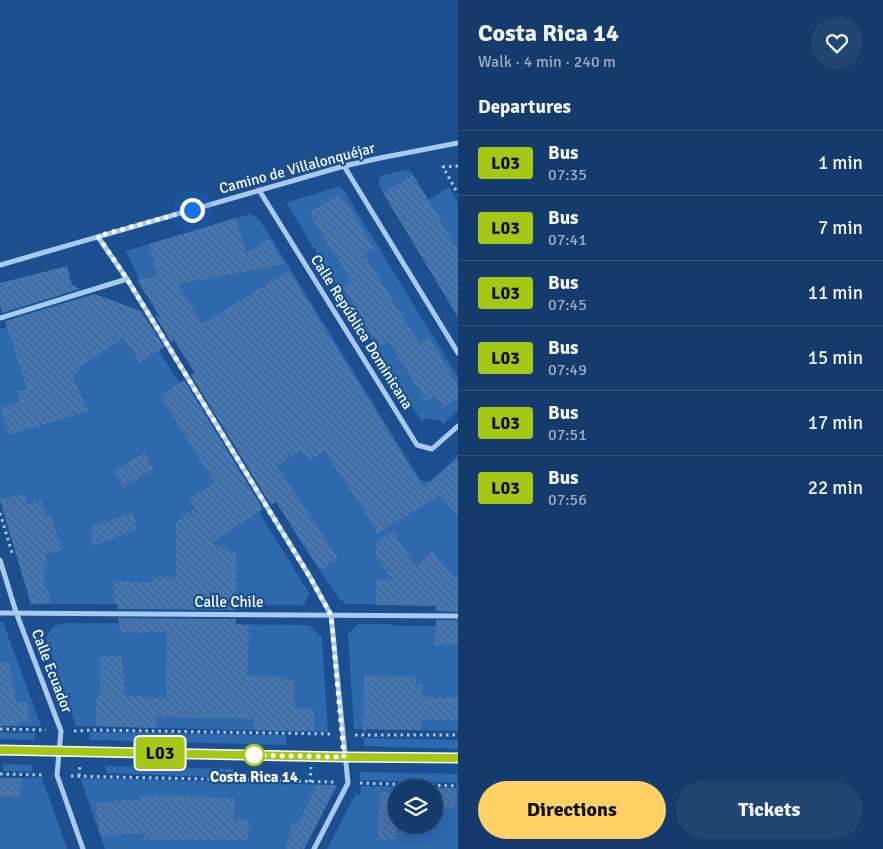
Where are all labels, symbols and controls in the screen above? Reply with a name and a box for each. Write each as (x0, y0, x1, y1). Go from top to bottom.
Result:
button: heart (811, 17, 863, 69)
text: Costa Rica 14 (478, 18, 619, 48)
text: Walk · 4 min · 240 m (478, 52, 616, 72)
text: Departures (478, 95, 571, 119)
street label: Camino de Villalonquéjar (217, 138, 377, 197)
text: Bus (548, 141, 579, 165)
text: 1 min (818, 151, 863, 175)
text: L03 (491, 152, 520, 174)
text: 07:35 (548, 165, 587, 185)
your location (180, 198, 205, 223)
text: Bus (548, 206, 579, 230)
text: 7 min (818, 216, 863, 240)
text: L03 (491, 217, 520, 239)
text: 07:41 (548, 230, 587, 250)
street label: Calle República Dominicana (307, 251, 417, 413)
text: Bus (548, 271, 579, 295)
text: 11 min (808, 281, 863, 305)
text: L03 (491, 282, 520, 304)
text: 07:45 (548, 295, 587, 315)
text: Bus (548, 336, 579, 360)
text: 15 min (808, 346, 863, 370)
text: L03 (491, 347, 520, 369)
text: 07:49 (548, 360, 587, 380)
text: Bus (548, 401, 579, 425)
text: 17 min (808, 411, 863, 435)
text: L03 (491, 412, 520, 434)
text: 07:51 (548, 425, 587, 445)
text: Bus (548, 466, 579, 490)
text: 22 min (808, 476, 863, 500)
text: L03 (491, 477, 520, 499)
text: 07:56 (548, 490, 587, 510)
street label: Calle Chile (195, 593, 263, 611)
street label: Calle Ecuador (28, 627, 76, 716)
line badge: L03 (131, 737, 189, 769)
text: L03 (146, 742, 174, 764)
marker: Costa Rica 14 (243, 744, 265, 766)
place label: Costa Rica 14 (210, 768, 298, 786)
map controls (388, 779, 443, 834)
button: layers (388, 779, 443, 834)
button: Directions (478, 781, 666, 839)
button: Tickets (676, 781, 863, 839)

